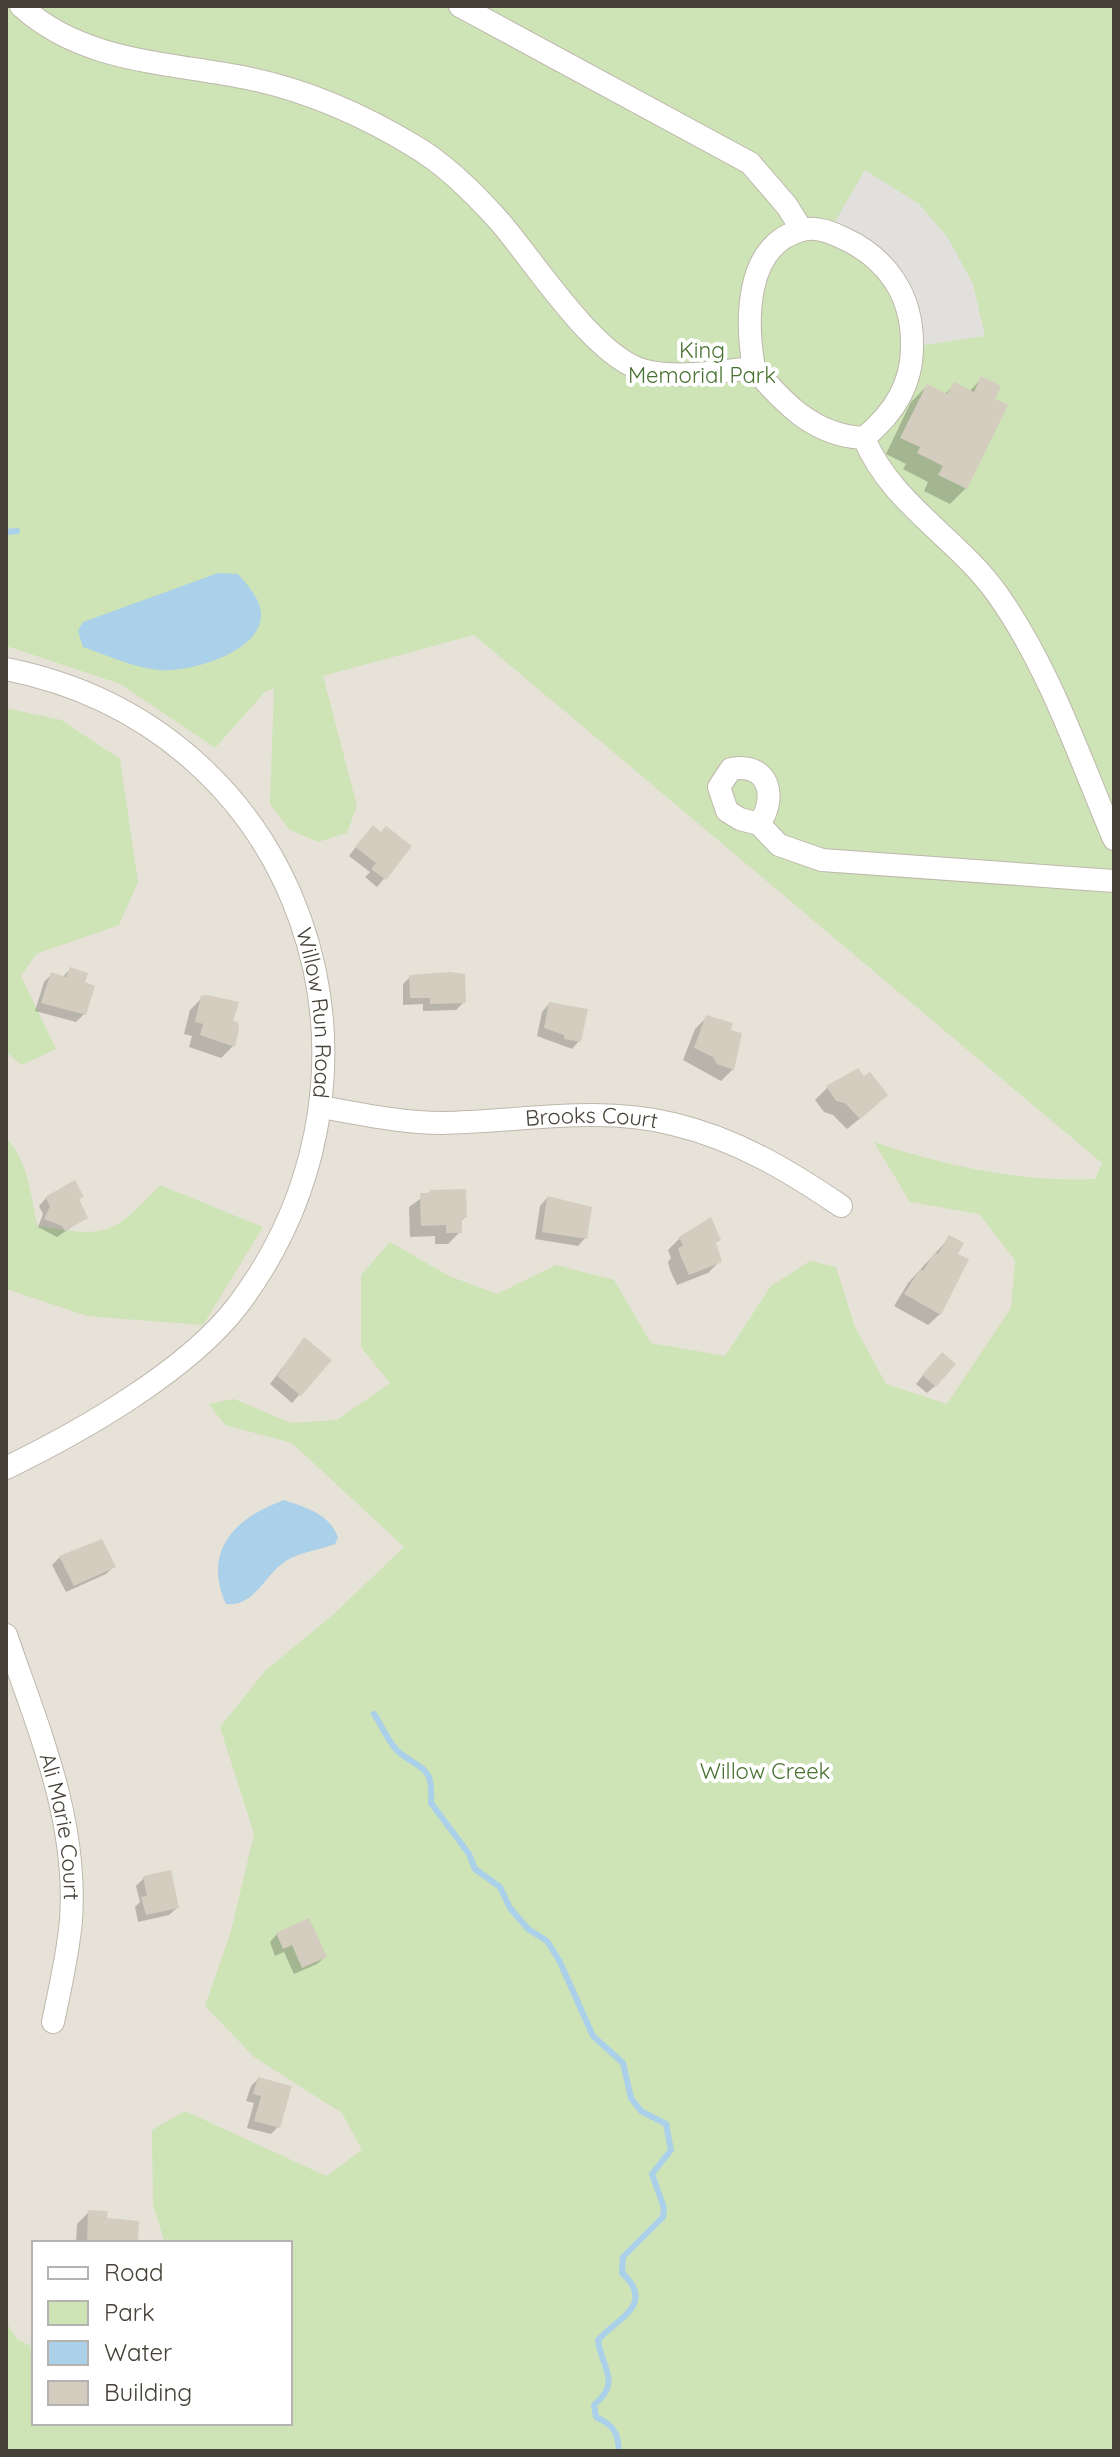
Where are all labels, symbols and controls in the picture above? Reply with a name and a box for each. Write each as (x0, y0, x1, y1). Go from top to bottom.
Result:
park label: King Memorial Park (628, 336, 776, 389)
street label: Willow Run Road (290, 924, 337, 1100)
street label: Brooks Court (524, 1101, 660, 1134)
street label: Ali Marie Court (33, 1749, 86, 1900)
park label: Willow Creek (700, 1757, 830, 1785)
legend (32, 2241, 292, 2425)
text: Road (104, 2257, 164, 2287)
text: Park (104, 2297, 155, 2327)
text: Water (104, 2337, 172, 2367)
text: Building (104, 2377, 192, 2407)

